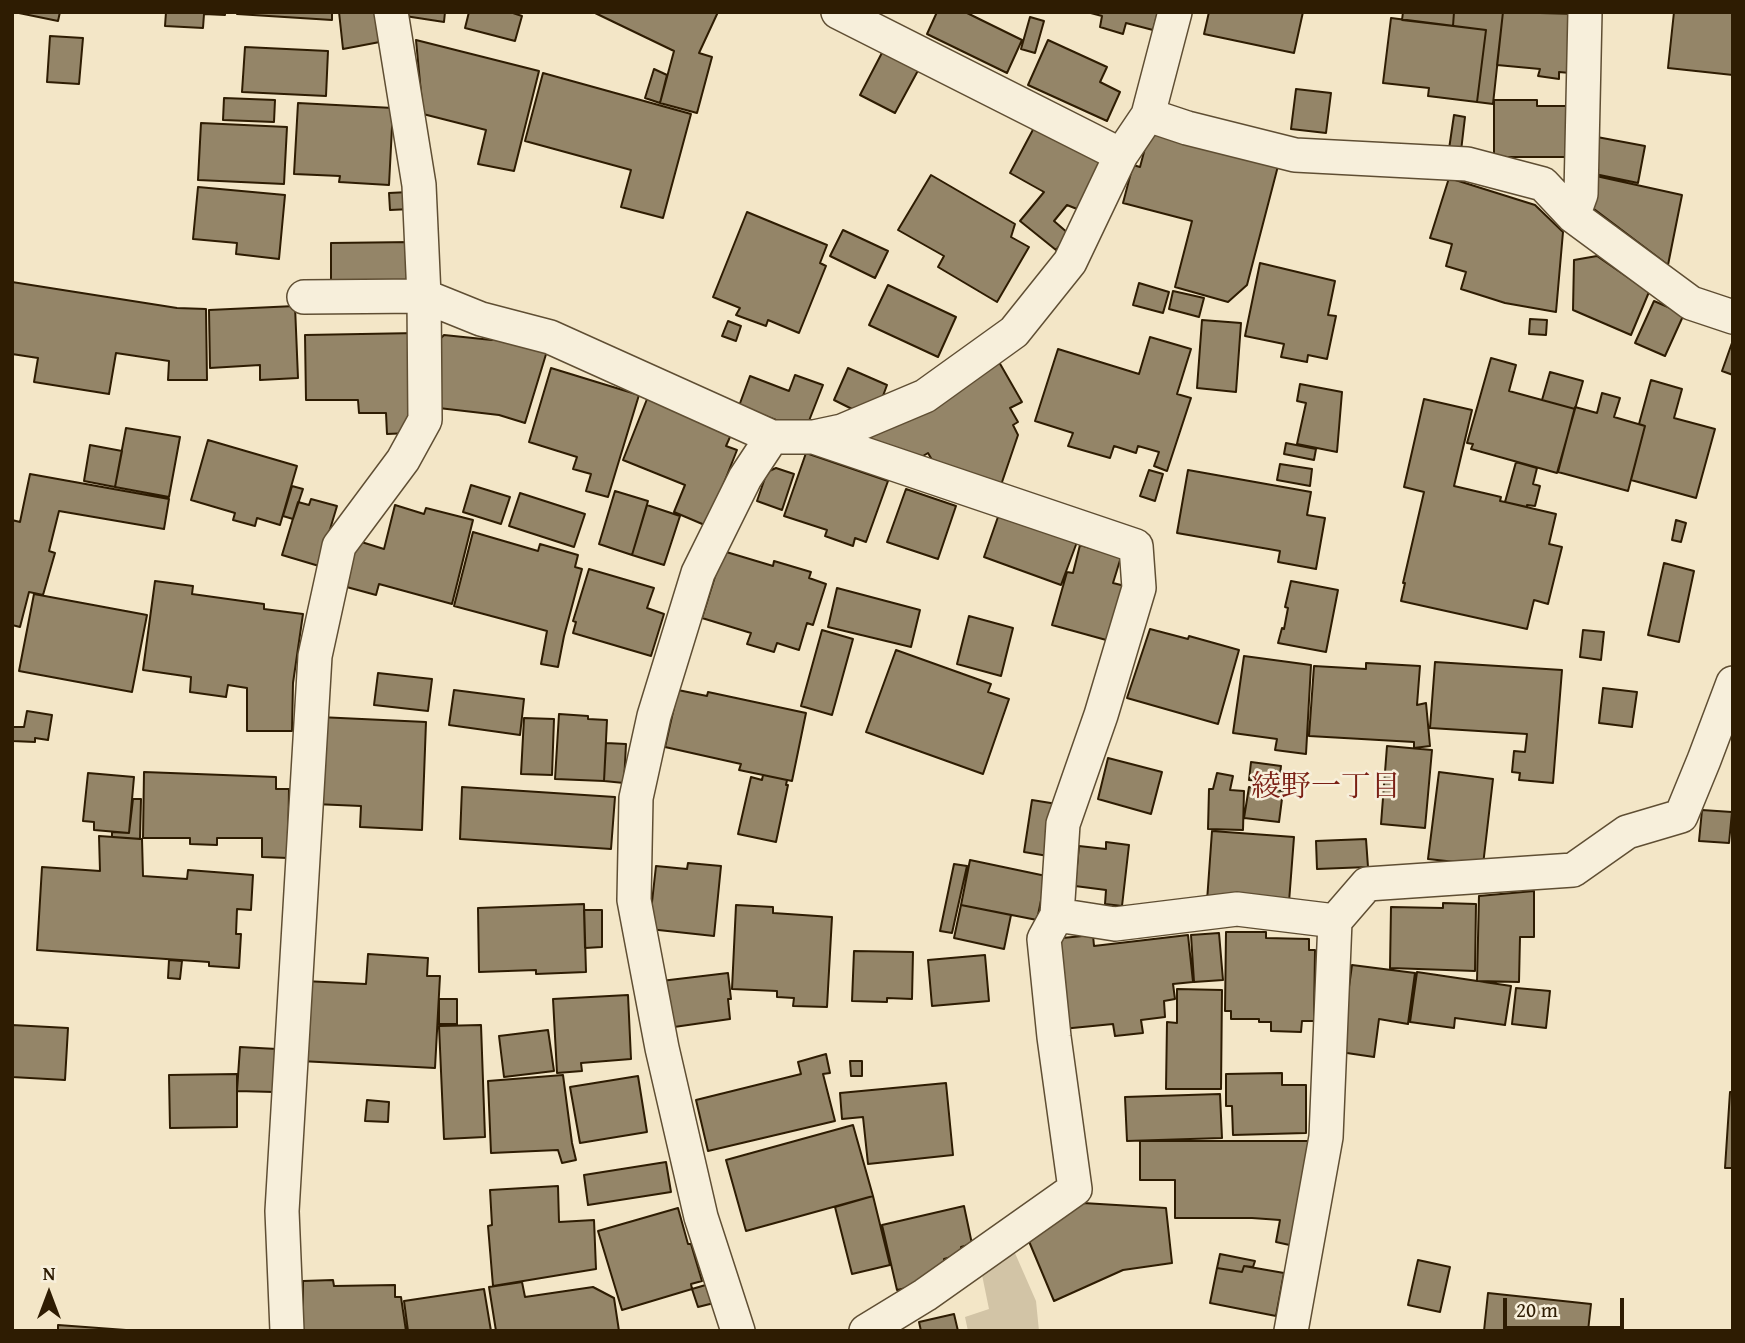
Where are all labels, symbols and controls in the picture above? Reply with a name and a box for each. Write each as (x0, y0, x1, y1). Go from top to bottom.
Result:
district label: 綾野一丁目 (1251, 770, 1401, 806)
north arrow (14, 1259, 84, 1329)
text: N (43, 1259, 55, 1287)
scale bar (1507, 1284, 1628, 1328)
text: 20 m (1516, 1294, 1558, 1325)

